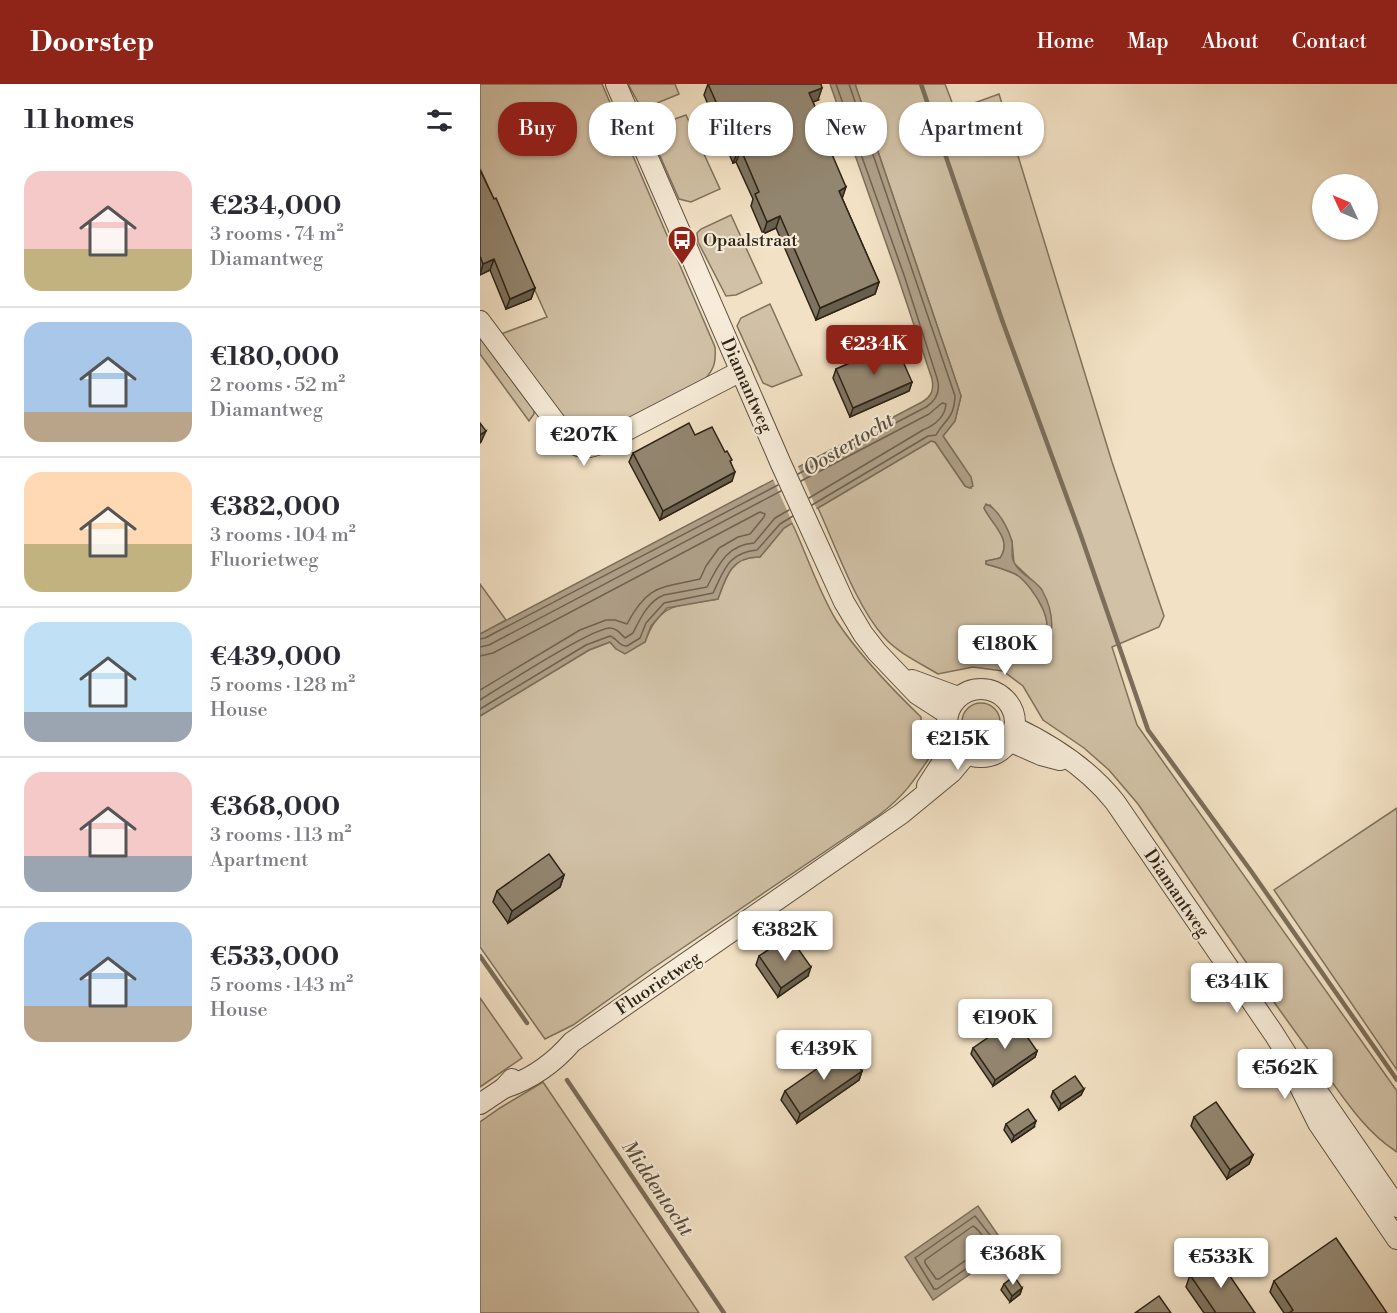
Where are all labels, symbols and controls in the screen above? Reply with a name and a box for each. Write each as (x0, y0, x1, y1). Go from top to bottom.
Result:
text: Doorstep (30, 25, 155, 60)
text: Home (1037, 29, 1094, 55)
text: Map (1127, 29, 1169, 55)
text: About (1202, 29, 1259, 55)
text: Contact (1292, 29, 1367, 55)
chip: Buy (498, 102, 577, 156)
chip: Rent (589, 102, 676, 156)
chip: Filters (688, 102, 793, 156)
chip: New (805, 102, 887, 156)
chip: Apartment (899, 102, 1044, 156)
text: 11 homes (24, 104, 134, 136)
icon: filters (423, 104, 456, 137)
north arrow (1312, 174, 1378, 240)
map controls (1312, 174, 1378, 240)
text: €234,000 (210, 190, 341, 222)
icon: home (72, 195, 144, 267)
text: 3 rooms · 74 m² (210, 222, 343, 247)
bus stop icon: Opaalstraat (666, 224, 698, 266)
place label: Opaalstraat (703, 229, 798, 252)
text: Diamantweg (210, 247, 323, 272)
pin: €234K (832, 325, 916, 376)
text: €234K (840, 332, 908, 357)
street label: Diamantweg (715, 334, 778, 437)
text: €180,000 (210, 341, 339, 373)
icon: home (72, 346, 144, 418)
text: 2 rooms · 52 m² (210, 373, 345, 398)
text: Diamantweg (210, 398, 323, 423)
water label: Oostertocht (799, 408, 899, 482)
pin: €207K (542, 416, 626, 467)
text: €207K (550, 423, 618, 448)
text: €382,000 (210, 491, 340, 523)
icon: home (72, 496, 144, 568)
text: 3 rooms · 104 m² (210, 523, 356, 548)
text: Fluorietweg (210, 548, 319, 573)
pin: €180K (963, 625, 1047, 676)
text: €180K (972, 632, 1038, 657)
text: €439,000 (210, 641, 341, 673)
icon: home (72, 646, 144, 718)
text: 5 rooms · 128 m² (210, 673, 355, 698)
text: House (210, 698, 268, 723)
pin: €215K (916, 720, 1000, 771)
text: €215K (926, 727, 990, 752)
text: €368,000 (210, 791, 340, 823)
icon: home (72, 796, 144, 868)
text: 3 rooms · 113 m² (210, 823, 351, 848)
street label: Diamantweg (1139, 845, 1215, 942)
text: Apartment (210, 848, 308, 873)
pin: €382K (743, 911, 827, 962)
text: €382K (752, 918, 818, 943)
text: €533,000 (210, 941, 339, 973)
icon: home (72, 946, 144, 1018)
street label: Fluorietweg (611, 946, 706, 1020)
pin: €341K (1195, 963, 1279, 1014)
text: €341K (1205, 970, 1269, 995)
text: 5 rooms · 143 m² (210, 973, 353, 998)
text: House (210, 998, 268, 1023)
pin: €190K (963, 999, 1047, 1050)
text: €190K (972, 1006, 1038, 1031)
pin: €439K (782, 1030, 866, 1081)
text: €439K (790, 1037, 858, 1062)
pin: €562K (1243, 1049, 1327, 1100)
text: €562K (1252, 1056, 1318, 1081)
water label: Middentocht (615, 1136, 698, 1242)
pin: €368K (971, 1235, 1055, 1286)
pin: €533K (1179, 1238, 1263, 1289)
text: €368K (980, 1242, 1046, 1267)
text: €533K (1188, 1245, 1254, 1270)

